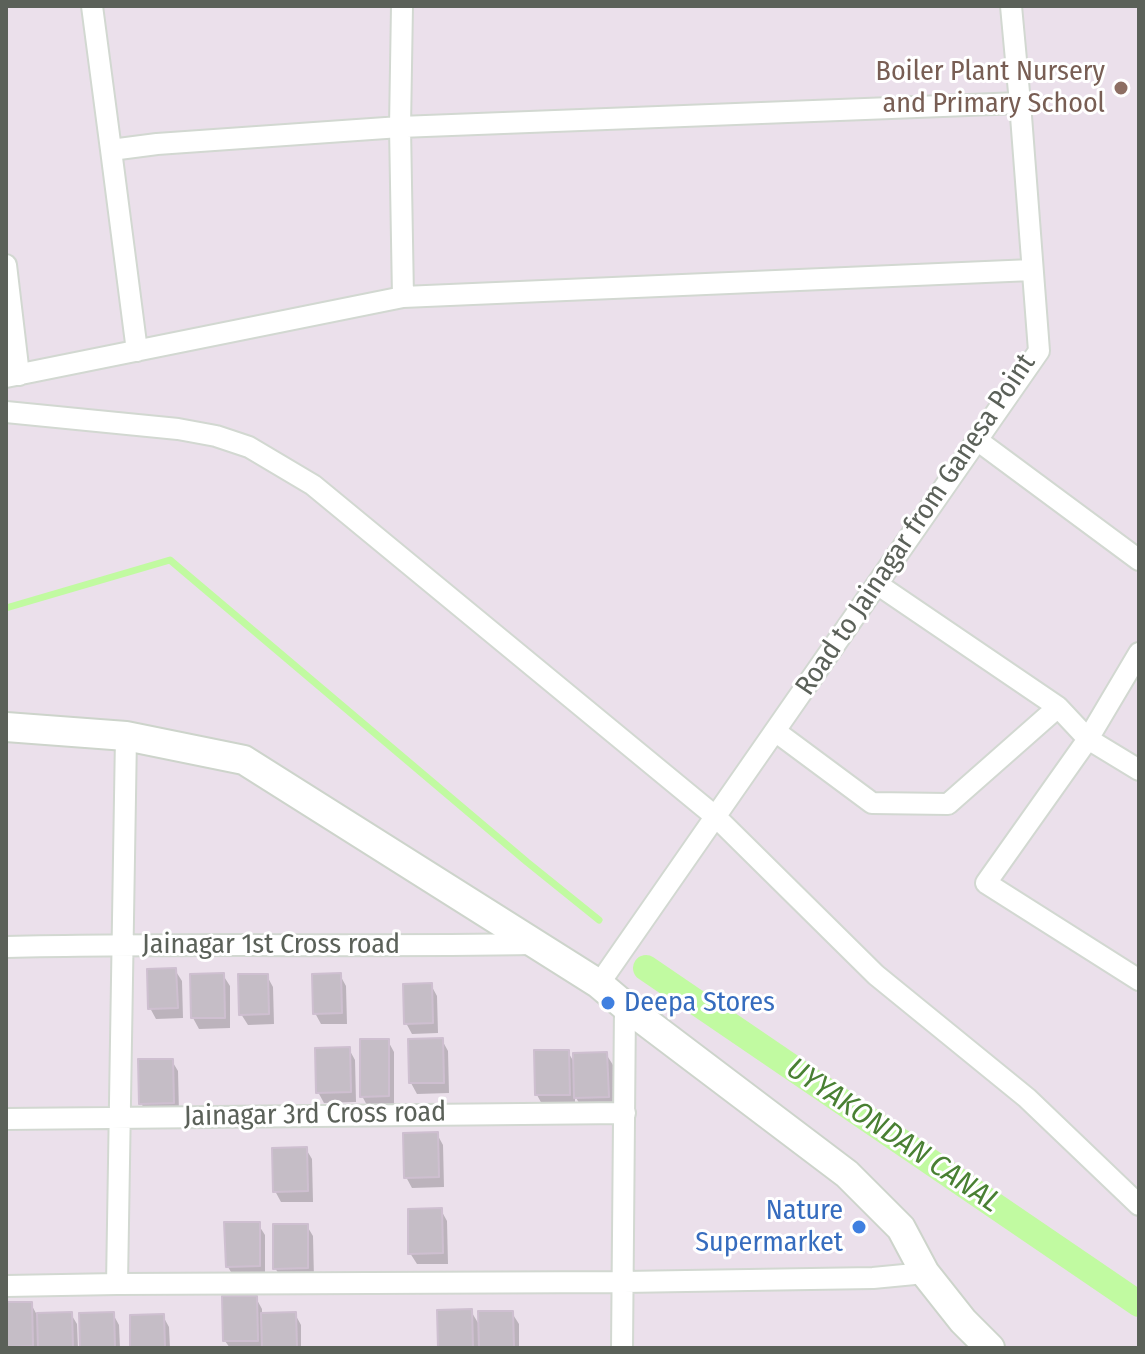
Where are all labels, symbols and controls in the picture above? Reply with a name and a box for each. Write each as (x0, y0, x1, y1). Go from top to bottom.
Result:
place label: Boiler Plant Nursery and Primary School (876, 55, 1105, 121)
marker: Boiler Plant Nursery and Primary School (1112, 79, 1130, 97)
street label: Road to Jainagar from Ganesa Point (789, 348, 1043, 702)
street label: Jainagar 1st Cross road (142, 928, 400, 962)
place label: Deepa Stores (624, 986, 775, 1020)
marker: Deepa Stores (599, 994, 617, 1012)
water label: UYYAKONDAN CANAL (779, 1051, 1007, 1221)
street label: Jainagar 3rd Cross road (184, 1096, 446, 1134)
place label: Nature Supermarket (695, 1194, 843, 1260)
marker: Nature Supermarket (850, 1218, 868, 1236)

